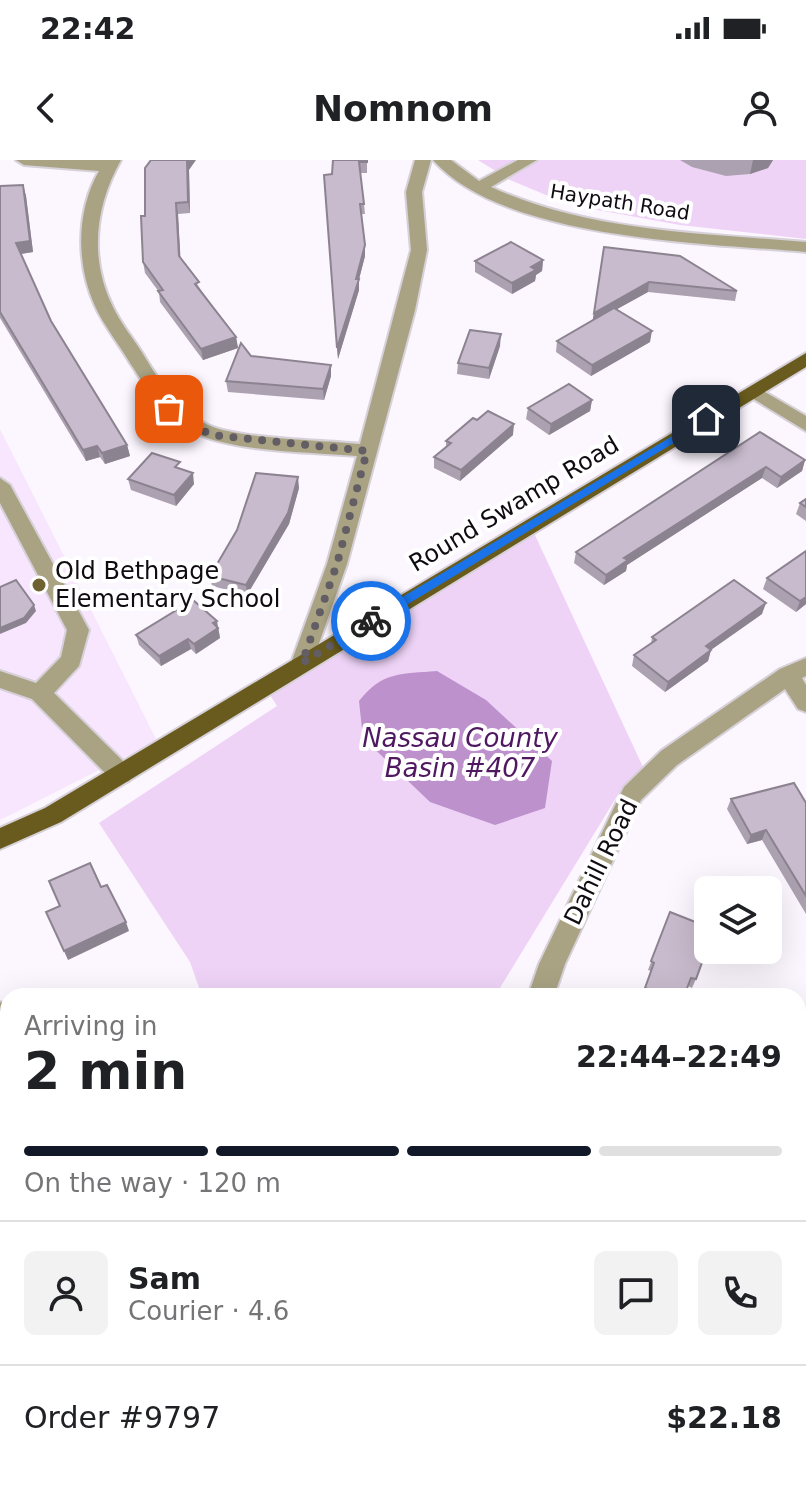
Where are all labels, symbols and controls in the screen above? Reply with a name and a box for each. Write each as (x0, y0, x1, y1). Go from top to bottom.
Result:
text: 22:42 (40, 11, 136, 46)
icon: back (24, 86, 68, 130)
icon: person (738, 86, 782, 130)
text: Nomnom (313, 88, 493, 129)
street label: Haypath Road (548, 179, 692, 225)
pin (135, 375, 203, 443)
pin (672, 385, 740, 453)
icon: bag (147, 387, 191, 431)
icon: home (684, 397, 728, 441)
street label: Round Swamp Road (404, 430, 624, 578)
place label: Old Bethpage Elementary School (55, 557, 280, 613)
marker: Old Bethpage Elementary School (30, 576, 48, 594)
courier (331, 581, 411, 661)
icon: bike (349, 599, 393, 643)
water label: Nassau County Basin #407 (362, 723, 558, 783)
street label: Dahill Road (559, 795, 643, 929)
map controls (694, 876, 782, 964)
button: layers (694, 876, 782, 964)
text: Arriving in (24, 1011, 158, 1041)
text: 22:44–22:49 (576, 1039, 782, 1074)
text: 2 min (24, 1041, 187, 1101)
text: On the way · 120 m (24, 1168, 281, 1198)
button: person (24, 1251, 108, 1335)
button: chat (594, 1251, 678, 1335)
button: phone (698, 1251, 782, 1335)
text: Sam (128, 1261, 201, 1296)
text: Courier · 4.6 (128, 1296, 289, 1326)
text: Order #9797 (24, 1400, 220, 1435)
text: $22.18 (666, 1400, 782, 1435)

